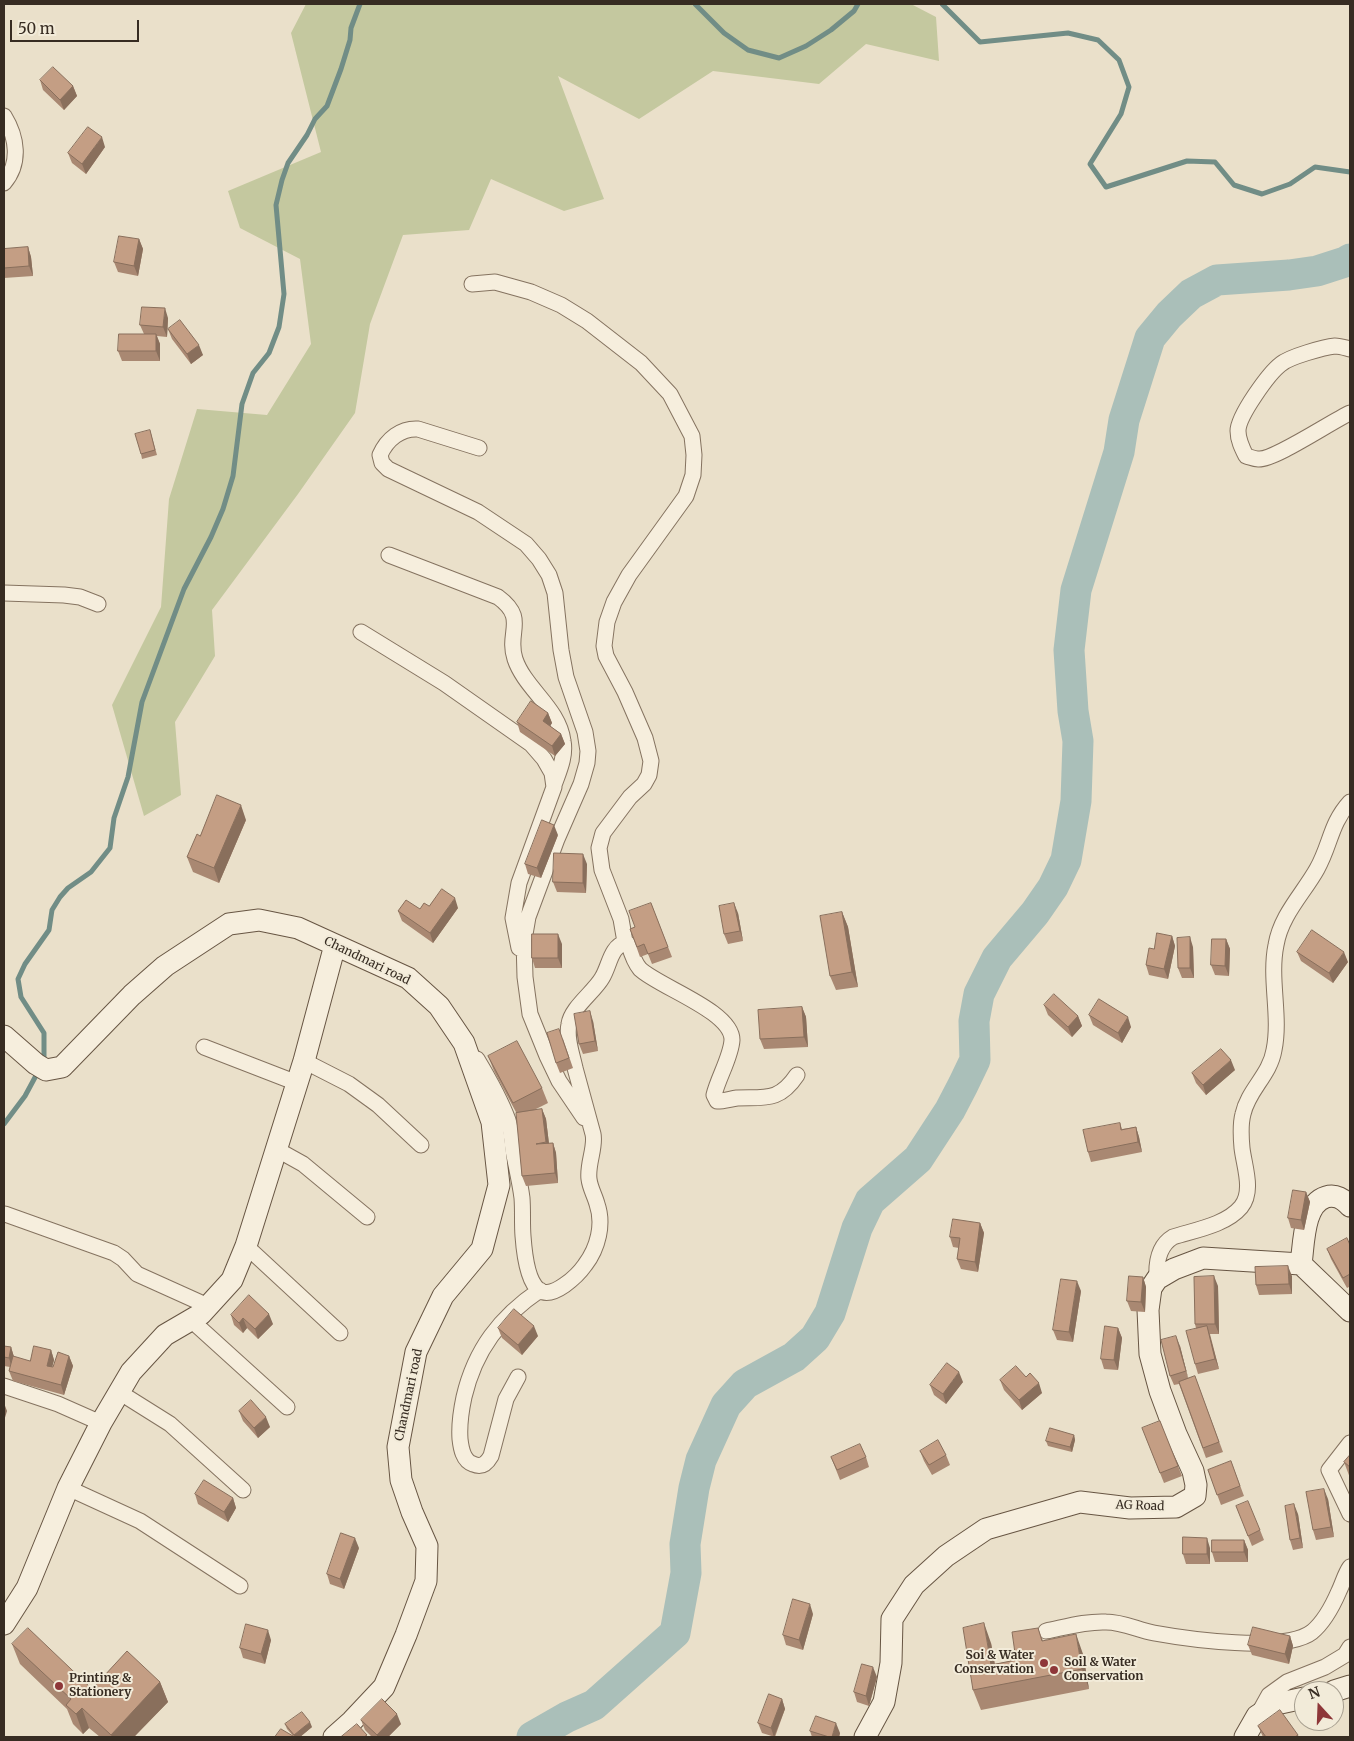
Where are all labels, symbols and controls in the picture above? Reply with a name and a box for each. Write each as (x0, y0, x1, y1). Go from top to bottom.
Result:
scale bar (12, 10, 141, 42)
text: 50 m (18, 19, 55, 38)
street label: Chandmari road (322, 934, 412, 988)
street label: Chandmari road (392, 1348, 426, 1442)
street label: AG Road (1115, 1498, 1165, 1514)
place label: Soi & Water Conservation (955, 1649, 1034, 1677)
place label: Soil & Water Conservation (1064, 1656, 1143, 1684)
marker: Soi & Water Conservation (1038, 1657, 1050, 1669)
marker: Soil & Water Conservation (1048, 1664, 1060, 1676)
place label: Printing & Stationery (69, 1672, 131, 1700)
marker: Printing & Stationery (53, 1680, 65, 1692)
north arrow (1294, 1681, 1344, 1731)
text: N (1306, 1682, 1322, 1703)

